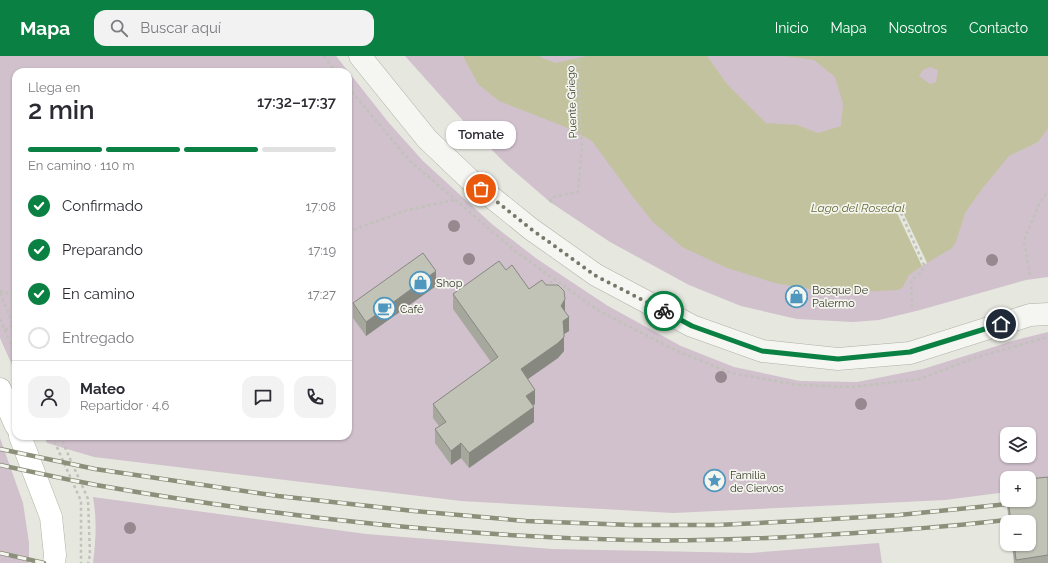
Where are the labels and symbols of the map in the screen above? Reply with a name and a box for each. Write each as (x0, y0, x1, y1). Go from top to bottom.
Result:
street label: Puente Griego (564, 65, 580, 139)
callout: Tomate (446, 121, 516, 149)
pin (464, 172, 498, 206)
water label: Lago del Rosedal (811, 201, 905, 215)
shop icon: Shop (408, 270, 434, 296)
place label: Shop (436, 277, 463, 290)
shop icon: Bosque De Palermo (783, 283, 809, 309)
place label: Bosque De Palermo (812, 284, 869, 310)
courier (644, 291, 684, 331)
cafe icon: Café (372, 296, 398, 322)
place label: Café (400, 303, 424, 316)
pin (984, 307, 1018, 341)
place icon: Familia de Ciervos (702, 468, 728, 494)
place label: Familia de Ciervos (730, 469, 784, 495)

